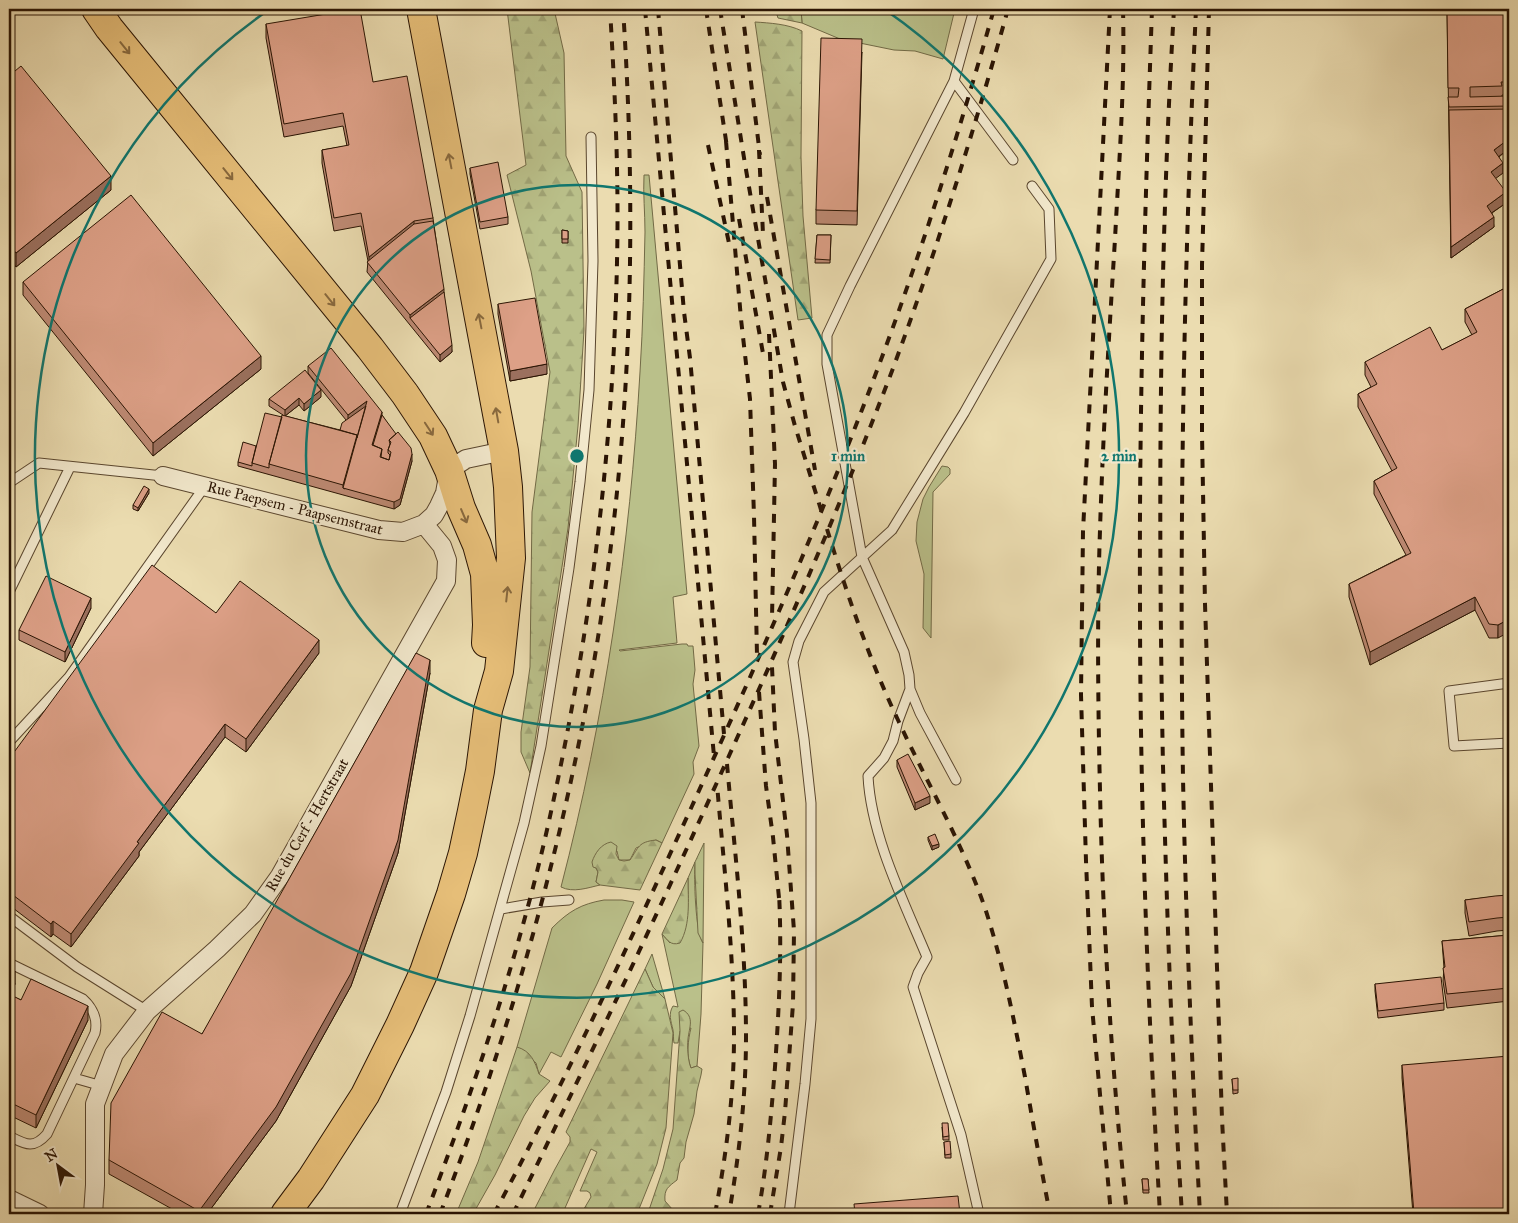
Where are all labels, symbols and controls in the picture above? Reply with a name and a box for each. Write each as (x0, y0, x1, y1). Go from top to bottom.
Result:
one-way arrow (120, 41, 131, 54)
one-way arrow (444, 153, 454, 169)
one-way arrow (222, 167, 233, 180)
one-way arrow (325, 293, 336, 306)
one-way arrow (474, 313, 484, 329)
one-way arrow (492, 407, 501, 423)
one-way arrow (424, 422, 434, 436)
centre of rings (568, 447, 586, 465)
text: 1 min (831, 447, 866, 465)
text: 2 min (1101, 447, 1138, 465)
street label: Rue Paepsem - Paapsemstraat (205, 477, 385, 539)
one-way arrow (460, 508, 470, 523)
one-way arrow (502, 586, 512, 602)
street label: Rue du Cerf - Hertstraat (262, 755, 353, 895)
north arrow (32, 1140, 82, 1190)
text: N (42, 1145, 61, 1166)

